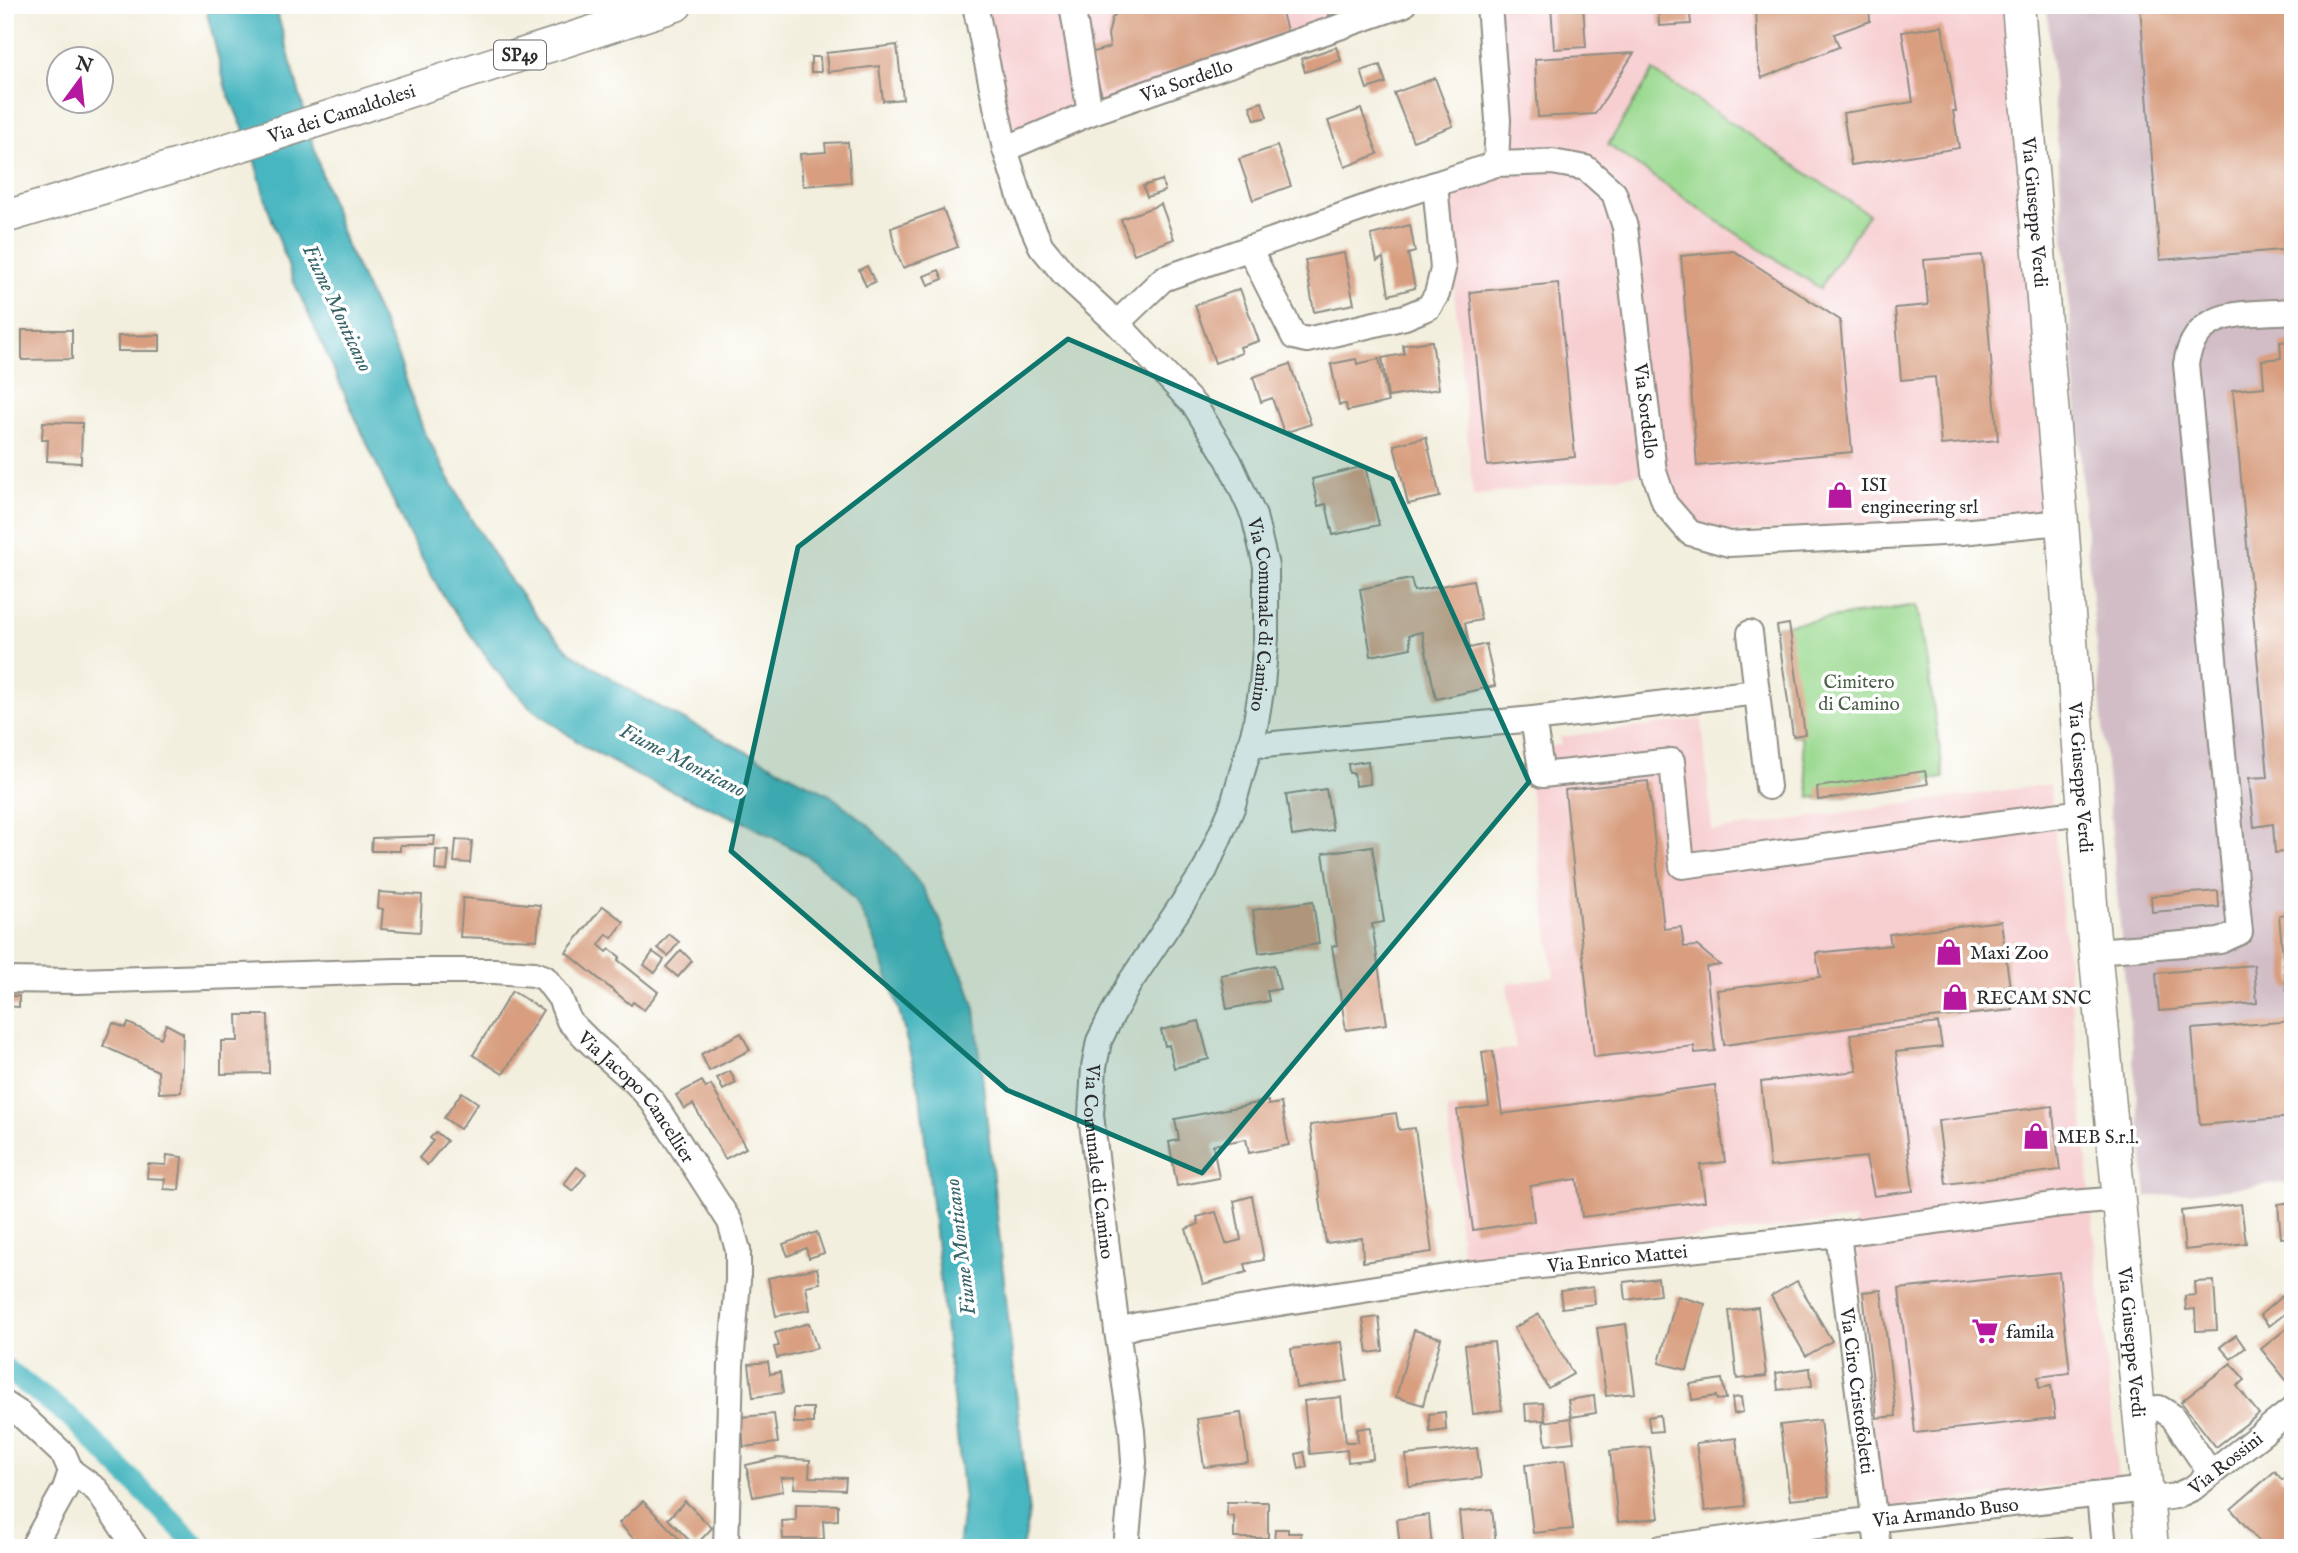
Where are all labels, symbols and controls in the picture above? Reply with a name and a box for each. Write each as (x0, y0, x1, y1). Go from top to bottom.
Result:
road number: SP49 (494, 40, 546, 70)
north arrow (46, 46, 116, 116)
text: N (72, 52, 95, 79)
street label: Via Sordello (1136, 55, 1236, 109)
street label: Via dei Camaldolesi (264, 80, 419, 150)
street label: Via Giuseppe Verdi (2015, 135, 2052, 289)
water label: Fiume Monticano (295, 241, 378, 377)
street label: Via Sordello (1627, 361, 1662, 460)
place label: ISI engineering srl (1861, 474, 1979, 520)
shop icon: ISI engineering srl (1825, 480, 1855, 510)
street label: Via Comunale di Camino (1241, 515, 1277, 714)
park label: Cimitero di Camino (1818, 671, 1900, 717)
street label: Via Giuseppe Verdi (2062, 700, 2097, 854)
water label: Fiume Monticano (615, 718, 750, 805)
shop icon: Maxi Zoo (1934, 937, 1964, 967)
place label: Maxi Zoo (1970, 942, 2048, 966)
shop icon: RECAM SNC (1940, 982, 1970, 1012)
place label: RECAM SNC (1976, 987, 2091, 1011)
street label: Via Jacopo Cancellier (571, 1026, 699, 1168)
street label: Via Comunale di Camino (1077, 1062, 1118, 1260)
shop icon: MEB S.r.l. (2021, 1121, 2051, 1151)
place label: MEB S.r.l. (2057, 1126, 2139, 1150)
water label: Fiume Monticano (940, 1177, 983, 1317)
street label: Via Enrico Mattei (1545, 1240, 1689, 1279)
street label: Via Giuseppe Verdi (2111, 1265, 2150, 1419)
street label: Via Ciro Cristofoletti (1833, 1305, 1878, 1476)
supermarket icon: famila (1970, 1316, 2000, 1346)
place label: famila (2006, 1321, 2055, 1345)
street label: Via Rossini (2184, 1427, 2268, 1502)
street label: Via Armando Buso (1871, 1493, 2020, 1534)

